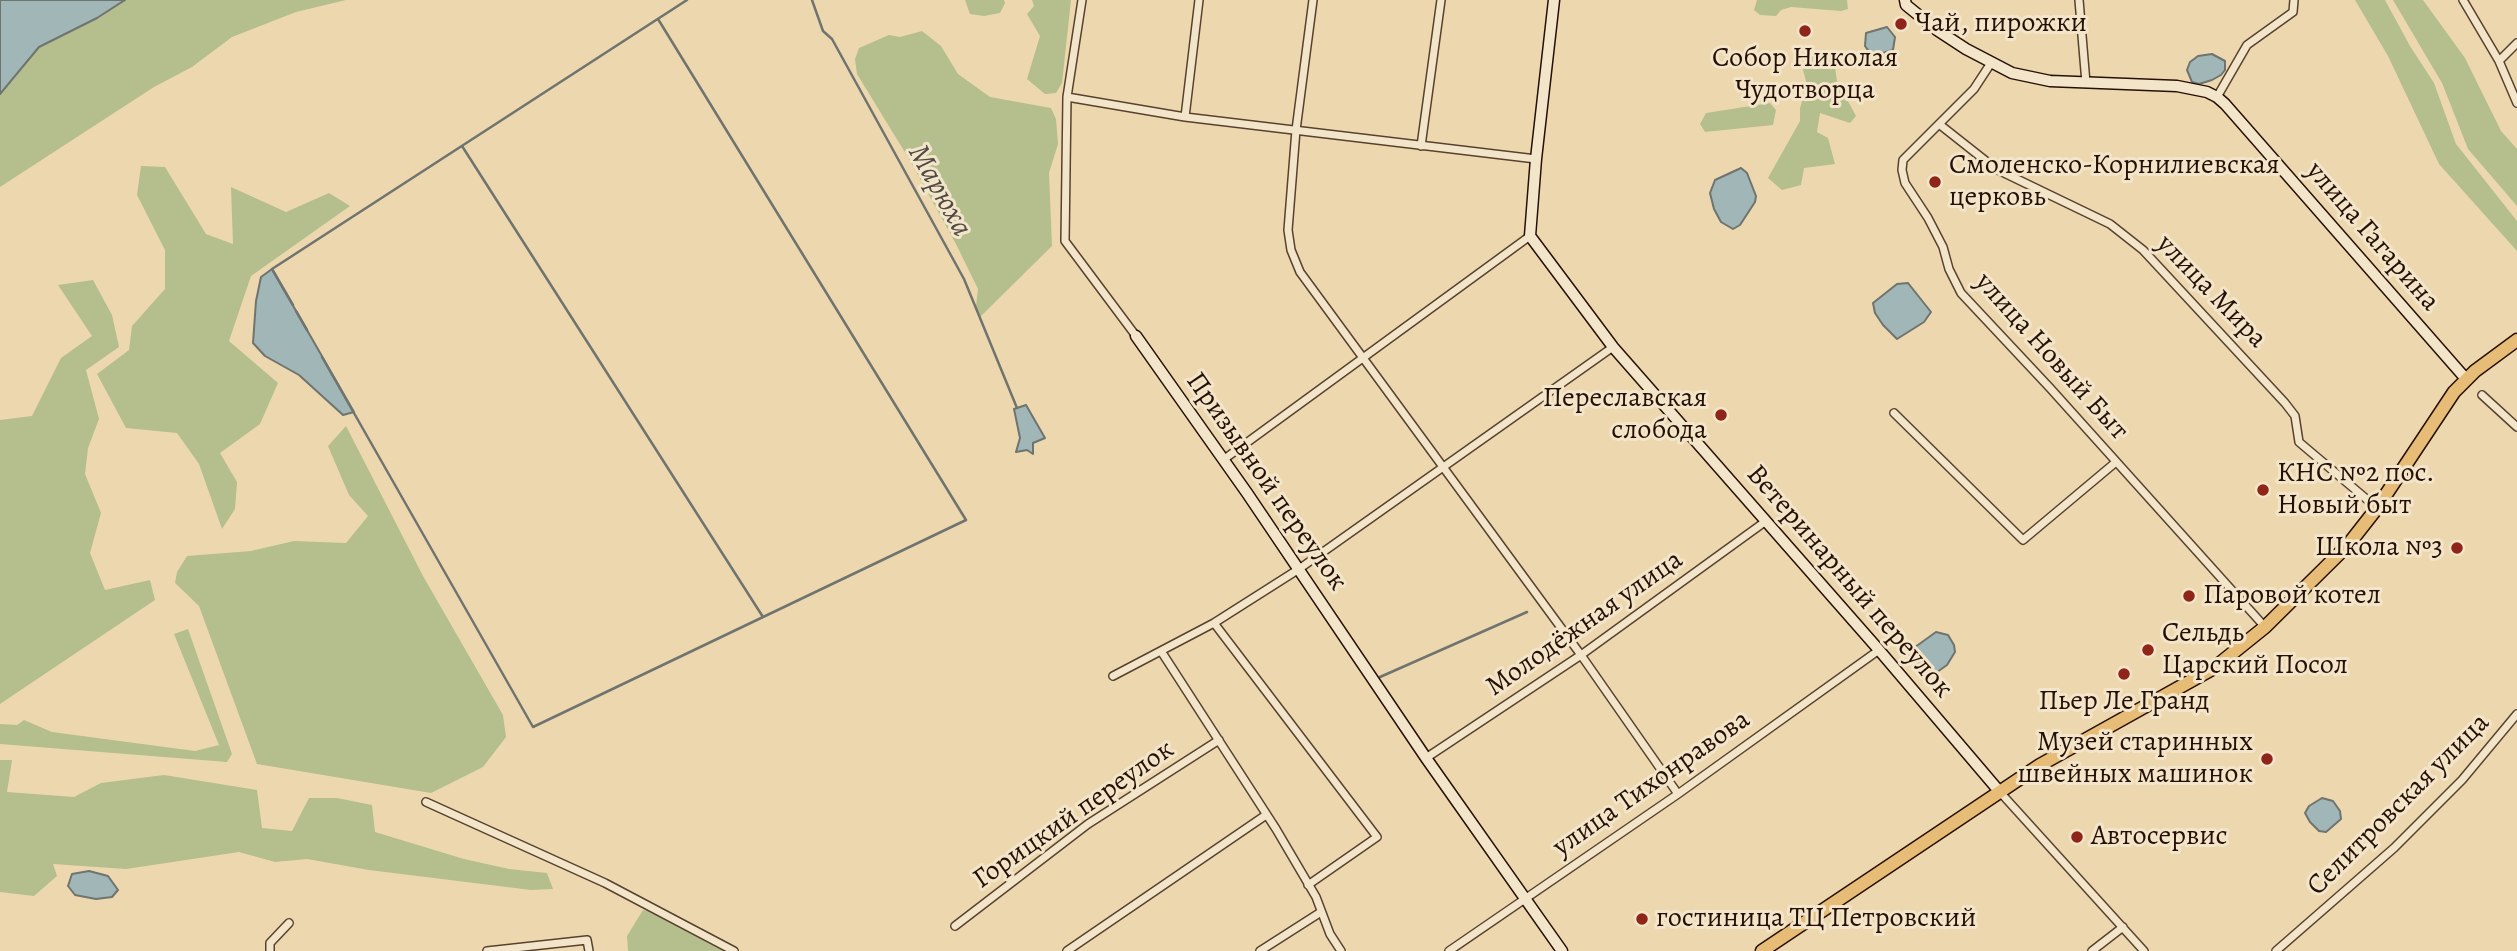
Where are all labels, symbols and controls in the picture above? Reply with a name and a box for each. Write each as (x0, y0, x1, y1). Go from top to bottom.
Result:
place label: Чай, пирожки (1915, 7, 2087, 41)
marker: Чай, пирожки (1893, 16, 1909, 32)
marker: Собор Николая Чудотворца (1797, 23, 1813, 39)
place label: Собор Николая Чудотворца (1712, 42, 1898, 108)
water label: Марюха (899, 139, 979, 243)
place label: Смоленско-Корнилиевская церковь (1949, 149, 2279, 215)
street label: улица Гагарина (2298, 155, 2446, 319)
marker: Смоленско-Корнилиевская церковь (1927, 174, 1943, 190)
street label: улица Мира (2149, 228, 2273, 356)
street label: улица Новый Быт (1967, 266, 2135, 448)
street label: Призывной переулок (1178, 366, 1354, 598)
place label: Переславская слобода (1543, 382, 1707, 448)
marker: Переславская слобода (1713, 407, 1729, 423)
place label: КНС №2 пос. Новый быт (2277, 457, 2434, 523)
street label: Ветеринарный переулок (1739, 459, 1959, 705)
marker: КНС №2 пос. Новый быт (2255, 482, 2271, 498)
place label: Школа №3 (2315, 531, 2443, 565)
marker: Школа №3 (2449, 540, 2465, 556)
street label: Молодёжная улица (1480, 544, 1690, 704)
place label: Паровой котел (2203, 579, 2381, 613)
marker: Паровой котел (2181, 588, 2197, 604)
place label: Сельдь Царский Посол (2162, 617, 2348, 683)
marker: Сельдь Царский Посол (2140, 642, 2156, 658)
marker: Пьер Ле Гранд (2116, 666, 2132, 682)
place label: Пьер Ле Гранд (2038, 685, 2210, 719)
street label: улица Тихонравова (1547, 703, 1757, 865)
street label: Селитровская улица (2301, 707, 2497, 903)
place label: Музей старинных швейных машинок (2017, 726, 2253, 792)
street label: Горицкий переулок (967, 733, 1181, 897)
marker: Музей старинных швейных машинок (2259, 751, 2275, 767)
place label: Автосервис (2091, 820, 2228, 854)
marker: Автосервис (2069, 829, 2085, 845)
place label: гостиница ТЦ Петровский (1656, 902, 1976, 936)
marker: гостиница ТЦ Петровский (1634, 911, 1650, 927)

